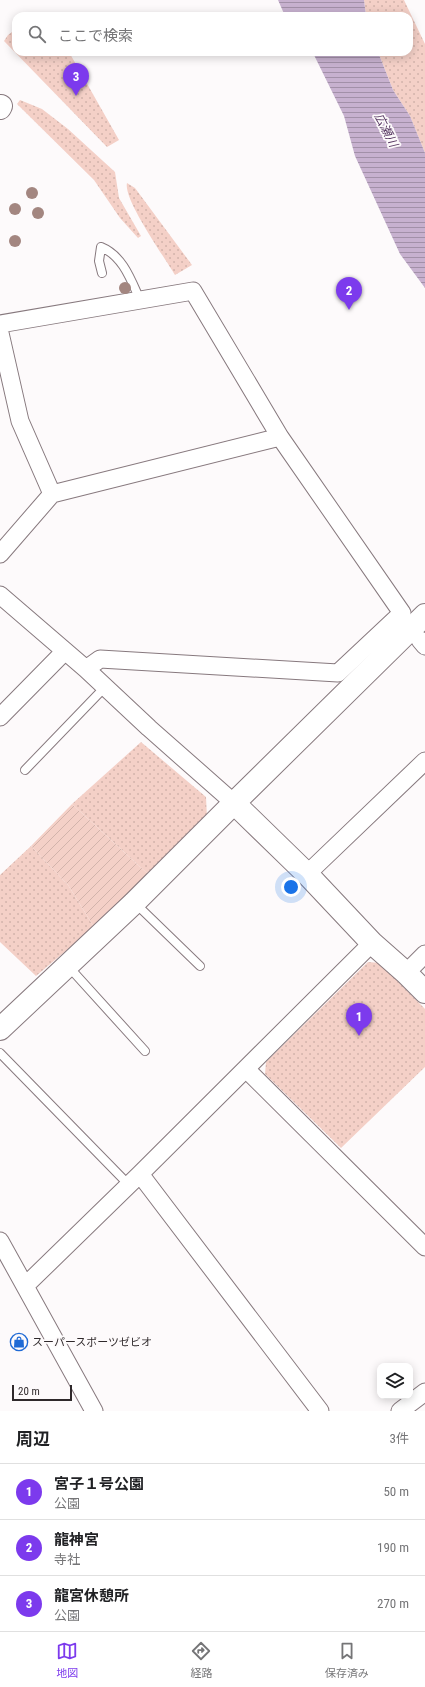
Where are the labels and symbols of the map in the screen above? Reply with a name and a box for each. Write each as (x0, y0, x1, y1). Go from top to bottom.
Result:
pin: 3 (63, 63, 89, 96)
water label: 広瀬川 (372, 111, 401, 151)
pin: 2 (336, 277, 362, 310)
your location (281, 877, 301, 897)
pin: 1 (346, 1003, 372, 1036)
shop icon: スーパースポーツゼビオ (9, 1332, 29, 1352)
place label: スーパースポーツゼビオ (32, 1336, 152, 1349)
scale bar (12, 1383, 72, 1402)

